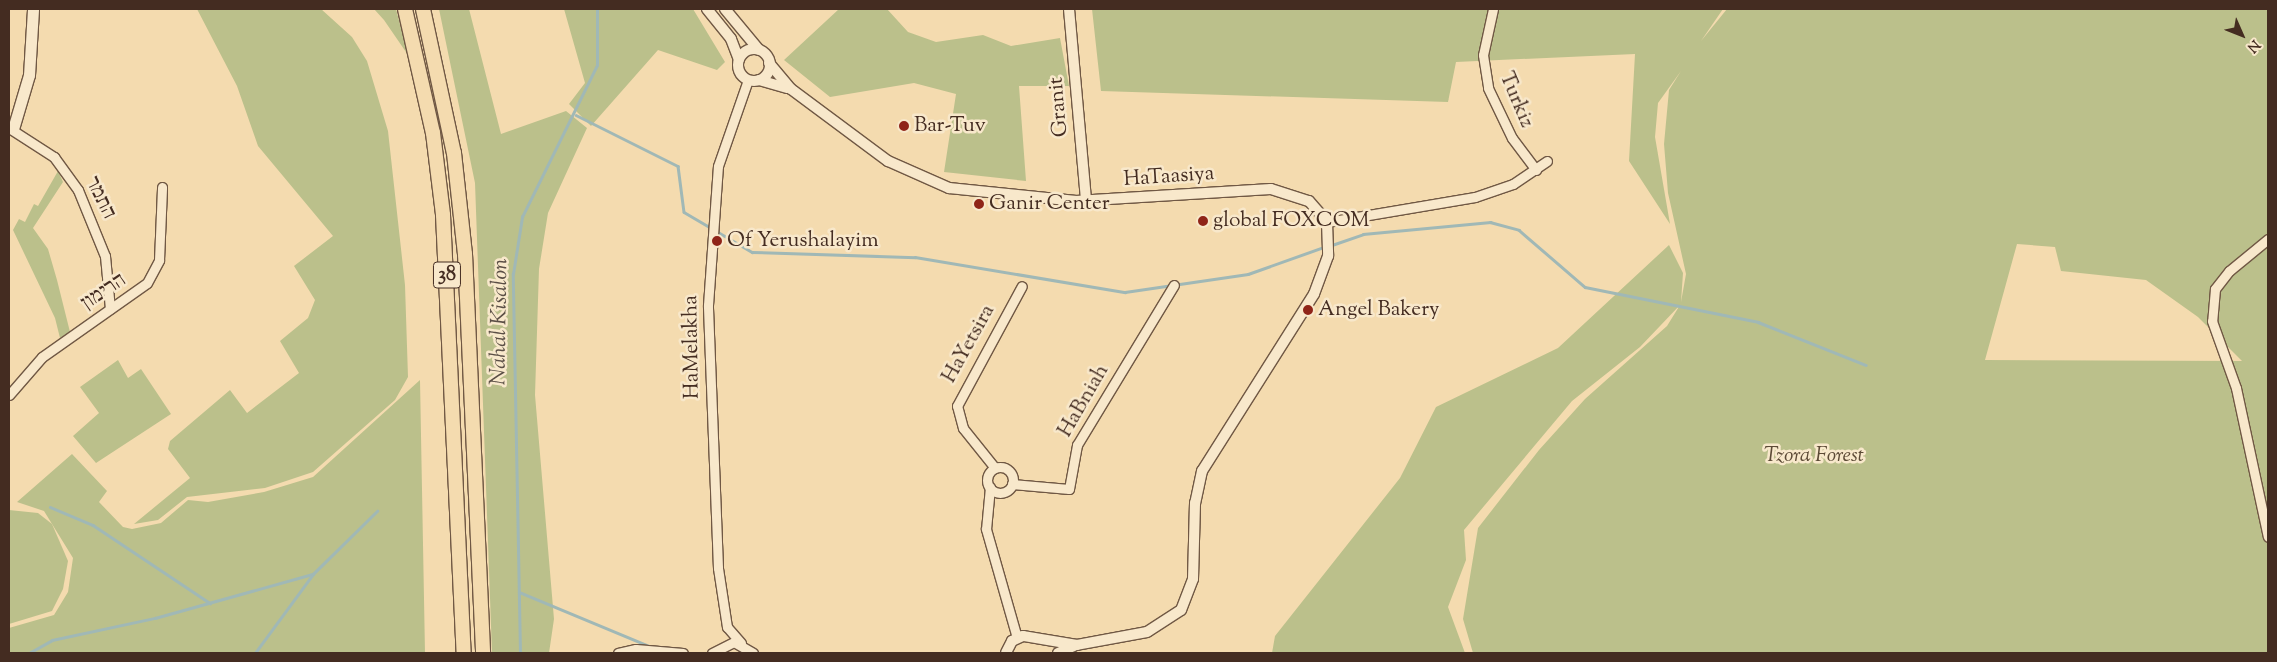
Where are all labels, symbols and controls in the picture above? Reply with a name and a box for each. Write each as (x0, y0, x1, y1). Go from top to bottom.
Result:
north arrow (2217, 10, 2267, 60)
text: N (2242, 34, 2264, 56)
street label: Turkiz (1493, 68, 1539, 132)
street label: Granit (1044, 76, 1074, 138)
place label: Bar-Tuv (914, 113, 986, 139)
marker: Bar-Tuv (898, 120, 910, 132)
street label: HaTaasiya (1123, 161, 1215, 193)
street label: התמר (79, 173, 121, 223)
place label: Ganir Center (989, 191, 1110, 217)
marker: Ganir Center (973, 198, 985, 210)
place label: global FOXCOM (1213, 208, 1370, 234)
marker: global FOXCOM (1197, 215, 1209, 227)
place label: Of Yerushalayim (727, 228, 879, 254)
marker: Of Yerushalayim (711, 235, 723, 247)
road number: 38 (432, 258, 462, 292)
water label: Nahal Kisalon (487, 258, 515, 386)
street label: הרימון (77, 268, 131, 316)
street label: HaMelakha (678, 295, 706, 399)
place label: Angel Bakery (1318, 297, 1439, 323)
street label: HaYetsira (937, 300, 1001, 388)
marker: Angel Bakery (1302, 304, 1314, 316)
street label: HaBniah (1053, 360, 1115, 442)
park label: Tzora Forest (1764, 443, 1864, 469)

